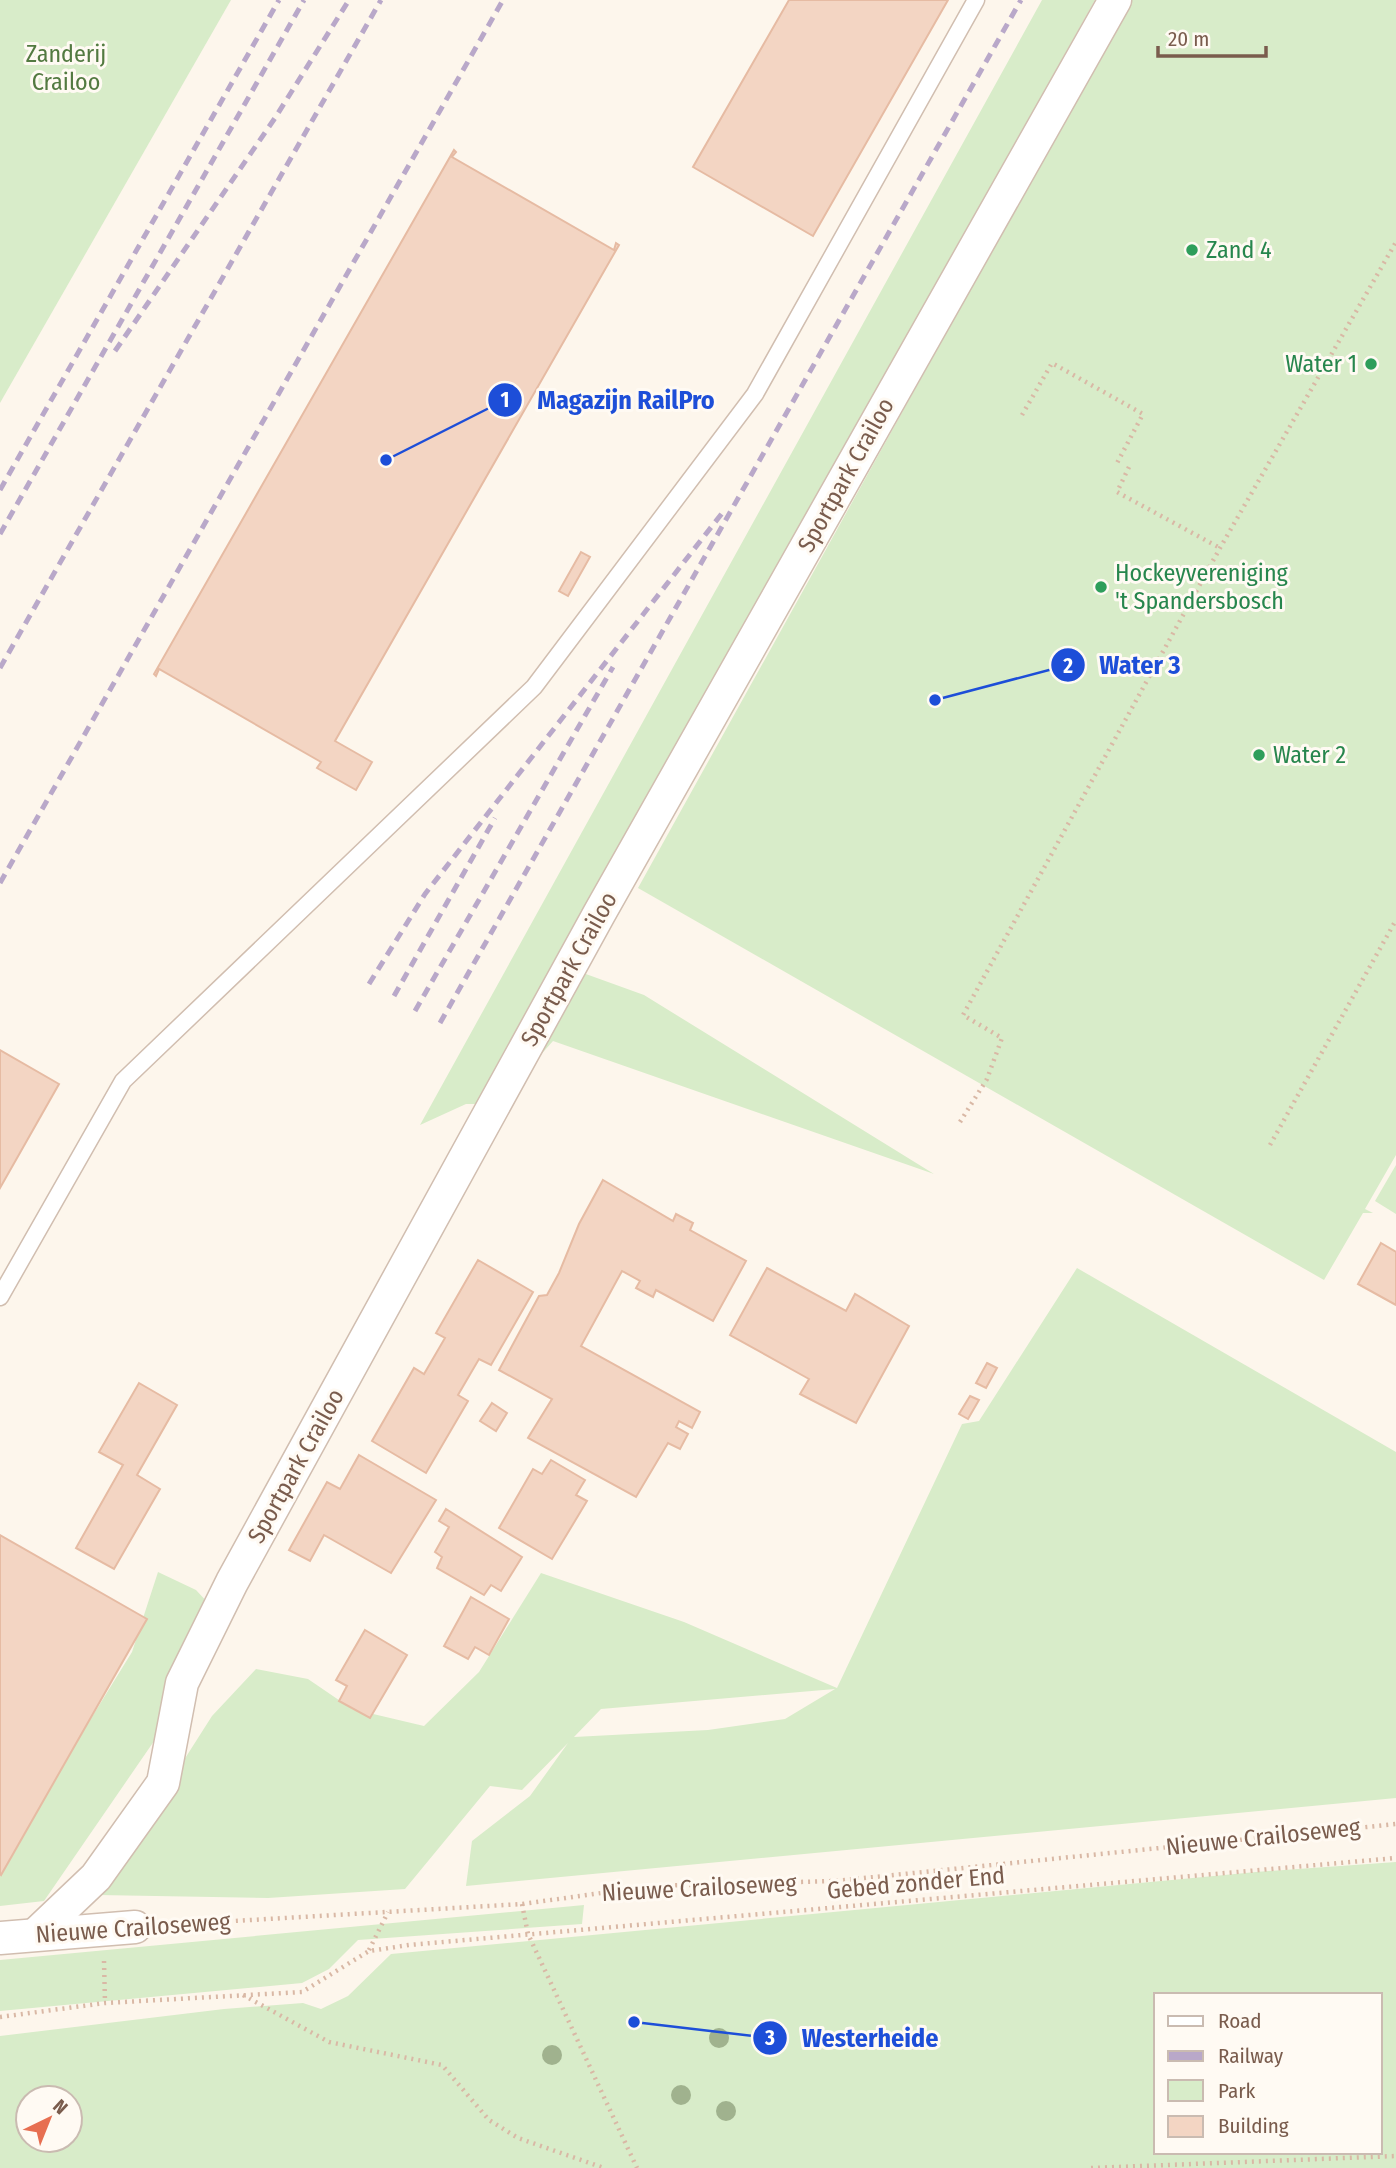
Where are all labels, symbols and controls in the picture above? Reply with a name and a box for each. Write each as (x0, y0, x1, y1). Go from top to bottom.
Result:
scale bar (1158, 14, 1266, 58)
text: 20 m (1168, 26, 1209, 52)
park label: Zanderij Crailoo (26, 40, 106, 96)
place label: Zand 4 (1206, 236, 1272, 264)
marker: Zand 4 (1184, 242, 1200, 258)
place label: Water 1 (1285, 350, 1357, 378)
marker: Water 1 (1363, 356, 1379, 372)
callout: Magazijn RailPro (488, 376, 728, 423)
text: Magazijn RailPro (537, 385, 715, 416)
text: 1 (501, 387, 509, 413)
street label: Sportpark Crailoo (792, 393, 900, 557)
place label: Hockeyvereniging 't Spandersbosch (1115, 559, 1289, 615)
marker: Hockeyvereniging 't Spandersbosch (1093, 579, 1109, 595)
callout: Water 3 (1051, 642, 1195, 689)
text: Water 3 (1099, 650, 1181, 681)
text: 2 (1062, 653, 1073, 679)
place label: Water 2 (1273, 741, 1346, 769)
marker: Water 2 (1251, 747, 1267, 763)
street label: Sportpark Crailoo (515, 887, 623, 1051)
street label: Sportpark Crailoo (242, 1384, 350, 1548)
street label: Nieuwe Crailoseweg (1164, 1813, 1362, 1861)
street label: Gebed zonder End (826, 1861, 1006, 1905)
street label: Nieuwe Crailoseweg (601, 1869, 798, 1907)
street label: Nieuwe Crailoseweg (35, 1907, 232, 1949)
legend (1154, 1993, 1382, 2154)
text: Road (1218, 2008, 1262, 2034)
callout: Westerheide (753, 2014, 952, 2061)
text: Westerheide (802, 2023, 938, 2054)
text: 3 (764, 2025, 775, 2051)
text: Railway (1218, 2043, 1284, 2069)
text: Park (1218, 2078, 1256, 2104)
north arrow (14, 2084, 84, 2154)
text: N (48, 2095, 72, 2119)
text: Building (1218, 2113, 1289, 2139)

